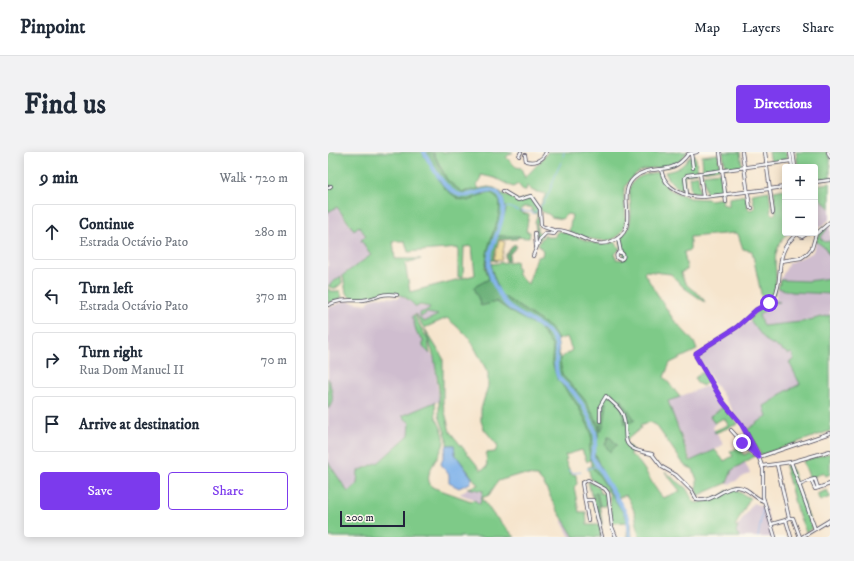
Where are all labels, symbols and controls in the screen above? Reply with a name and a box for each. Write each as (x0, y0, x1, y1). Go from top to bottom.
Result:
text: Pinpoint (20, 16, 85, 39)
text: Map (694, 19, 720, 37)
text: Layers (742, 19, 780, 37)
text: Share (802, 19, 834, 37)
button: Directions (736, 85, 830, 123)
text: Find us (24, 87, 106, 122)
map controls (782, 164, 818, 236)
button: + (782, 164, 818, 200)
text: 9 min (40, 167, 78, 189)
text: Walk · 720 m (220, 170, 288, 186)
button: − (782, 200, 818, 236)
text: Continue (79, 215, 134, 234)
icon: ahead (41, 221, 63, 243)
text: 280 m (255, 224, 287, 240)
text: Estrada Octávio Pato (79, 234, 188, 250)
text: Turn left (79, 279, 133, 298)
icon: left (41, 285, 63, 307)
text: 370 m (256, 288, 287, 304)
route start (760, 294, 778, 312)
text: Estrada Octávio Pato (79, 298, 188, 314)
text: Turn right (79, 343, 142, 362)
icon: right (41, 349, 63, 371)
text: 70 m (261, 352, 287, 368)
text: Rua Dom Manuel II (79, 362, 184, 378)
icon: arrive (41, 413, 63, 435)
text: Arrive at destination (79, 415, 199, 434)
route end (733, 434, 751, 452)
button: Save (40, 472, 160, 510)
button: Share (168, 472, 288, 510)
scale bar (340, 509, 405, 528)
text: 200 m (346, 511, 374, 525)

